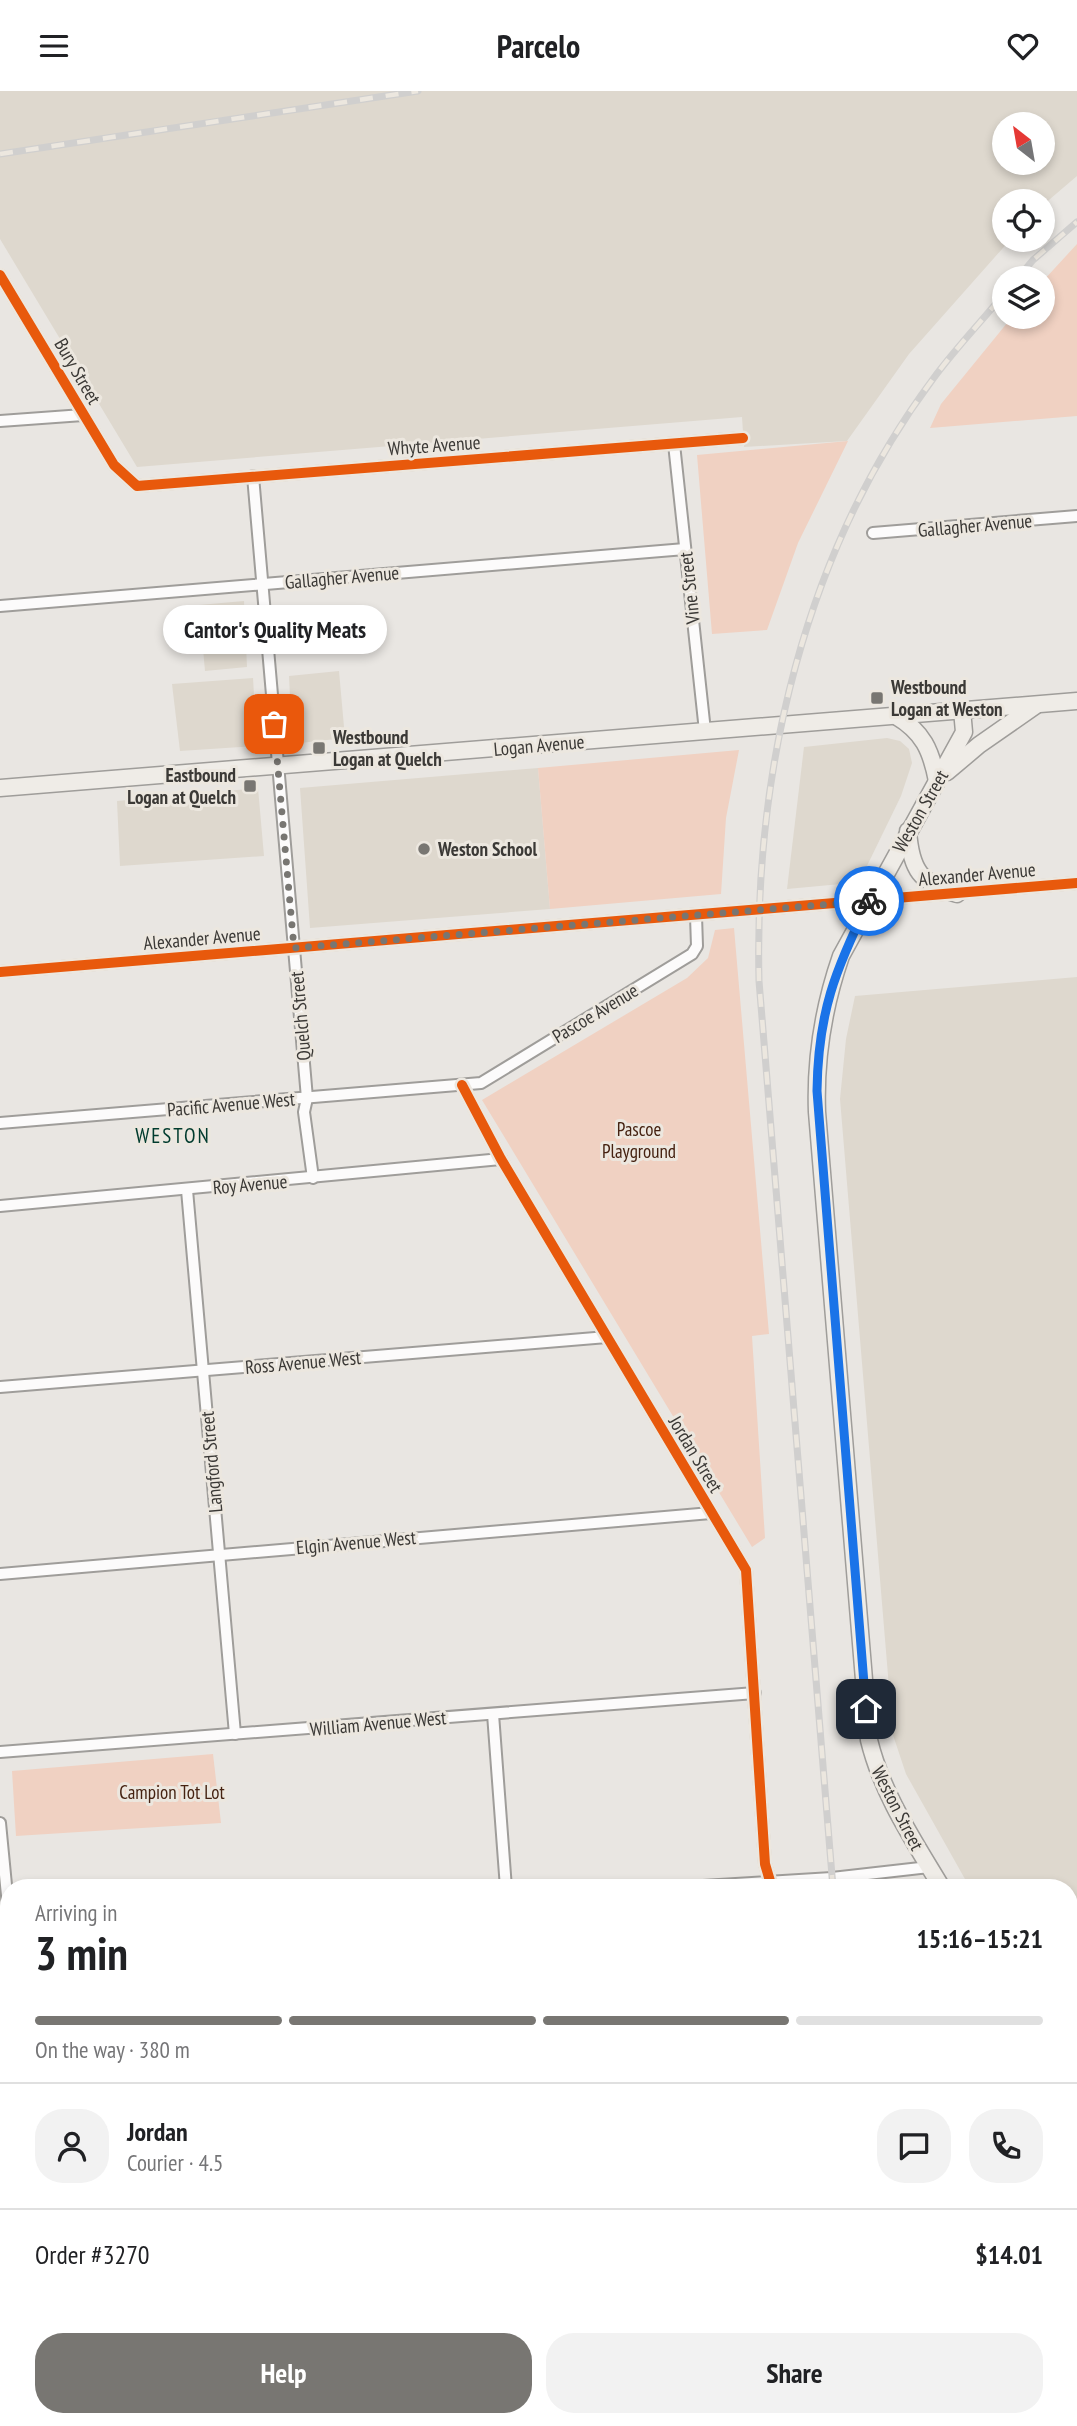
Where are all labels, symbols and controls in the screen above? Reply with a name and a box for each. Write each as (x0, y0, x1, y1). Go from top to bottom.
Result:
text: Parcelo (497, 25, 580, 67)
icon: menu (35, 27, 73, 65)
icon: heart (1004, 27, 1042, 65)
north arrow (992, 112, 1055, 175)
map controls (992, 112, 1055, 329)
button: locate (992, 189, 1055, 252)
button: layers (992, 266, 1055, 329)
street label: Bury Street (50, 334, 107, 409)
street label: Whyte Avenue (387, 430, 481, 460)
street label: Gallagher Avenue (917, 508, 1033, 542)
street label: Vine Street (673, 550, 705, 626)
street label: Gallagher Avenue (284, 560, 400, 594)
callout: Cantor's Quality Meats (162, 605, 386, 654)
text: Cantor's Quality Meats (184, 615, 366, 644)
place label: Westbound Logan at Weston (890, 675, 1003, 721)
marker: Westbound Logan at Weston (869, 690, 885, 706)
pin (244, 694, 304, 754)
icon: bag (255, 705, 293, 743)
place label: Westbound Logan at Quelch (332, 725, 442, 771)
street label: Logan Avenue (493, 729, 586, 761)
marker: Westbound Logan at Quelch (311, 740, 327, 756)
place label: Eastbound Logan at Quelch (127, 763, 236, 809)
street label: Weston Street (887, 765, 954, 857)
marker: Eastbound Logan at Quelch (242, 778, 258, 794)
place label: Weston School (437, 837, 537, 861)
marker: Weston School (416, 841, 432, 857)
street label: Alexander Avenue (917, 857, 1037, 891)
courier (834, 866, 904, 936)
icon: bike (850, 882, 888, 920)
street label: Alexander Avenue (142, 921, 262, 955)
street label: Quelch Street (284, 970, 316, 1062)
street label: Pascoe Avenue (548, 978, 643, 1048)
street label: Pacific Avenue West (166, 1086, 297, 1122)
park label: Pascoe Playground (602, 1117, 676, 1163)
district label: WESTON (135, 1122, 211, 1149)
street label: Roy Avenue (212, 1169, 288, 1199)
street label: Ross Avenue West (244, 1345, 363, 1379)
street label: Langford Street (195, 1410, 227, 1514)
street label: Jordan Street (663, 1410, 729, 1497)
street label: Elgin Avenue West (295, 1525, 418, 1559)
pin (836, 1679, 896, 1739)
icon: home (847, 1690, 885, 1728)
street label: William Avenue West (309, 1705, 448, 1741)
street label: Weston Street (867, 1762, 930, 1855)
park label: Campion Tot Lot (119, 1780, 225, 1804)
text: Arriving in (35, 1898, 117, 1927)
text: 15:16–15:21 (916, 1922, 1043, 1955)
text: 3 min (35, 1923, 128, 1983)
text: On the way · 380 m (35, 2035, 190, 2064)
button: person (35, 2109, 109, 2183)
button: chat (877, 2109, 951, 2183)
button: phone (969, 2109, 1043, 2183)
text: Jordan (127, 2115, 188, 2148)
text: Courier · 4.5 (127, 2148, 223, 2177)
text: Order #3270 (35, 2238, 150, 2271)
text: $14.01 (975, 2238, 1043, 2271)
button: Help (35, 2333, 532, 2413)
button: Share (546, 2333, 1043, 2413)

